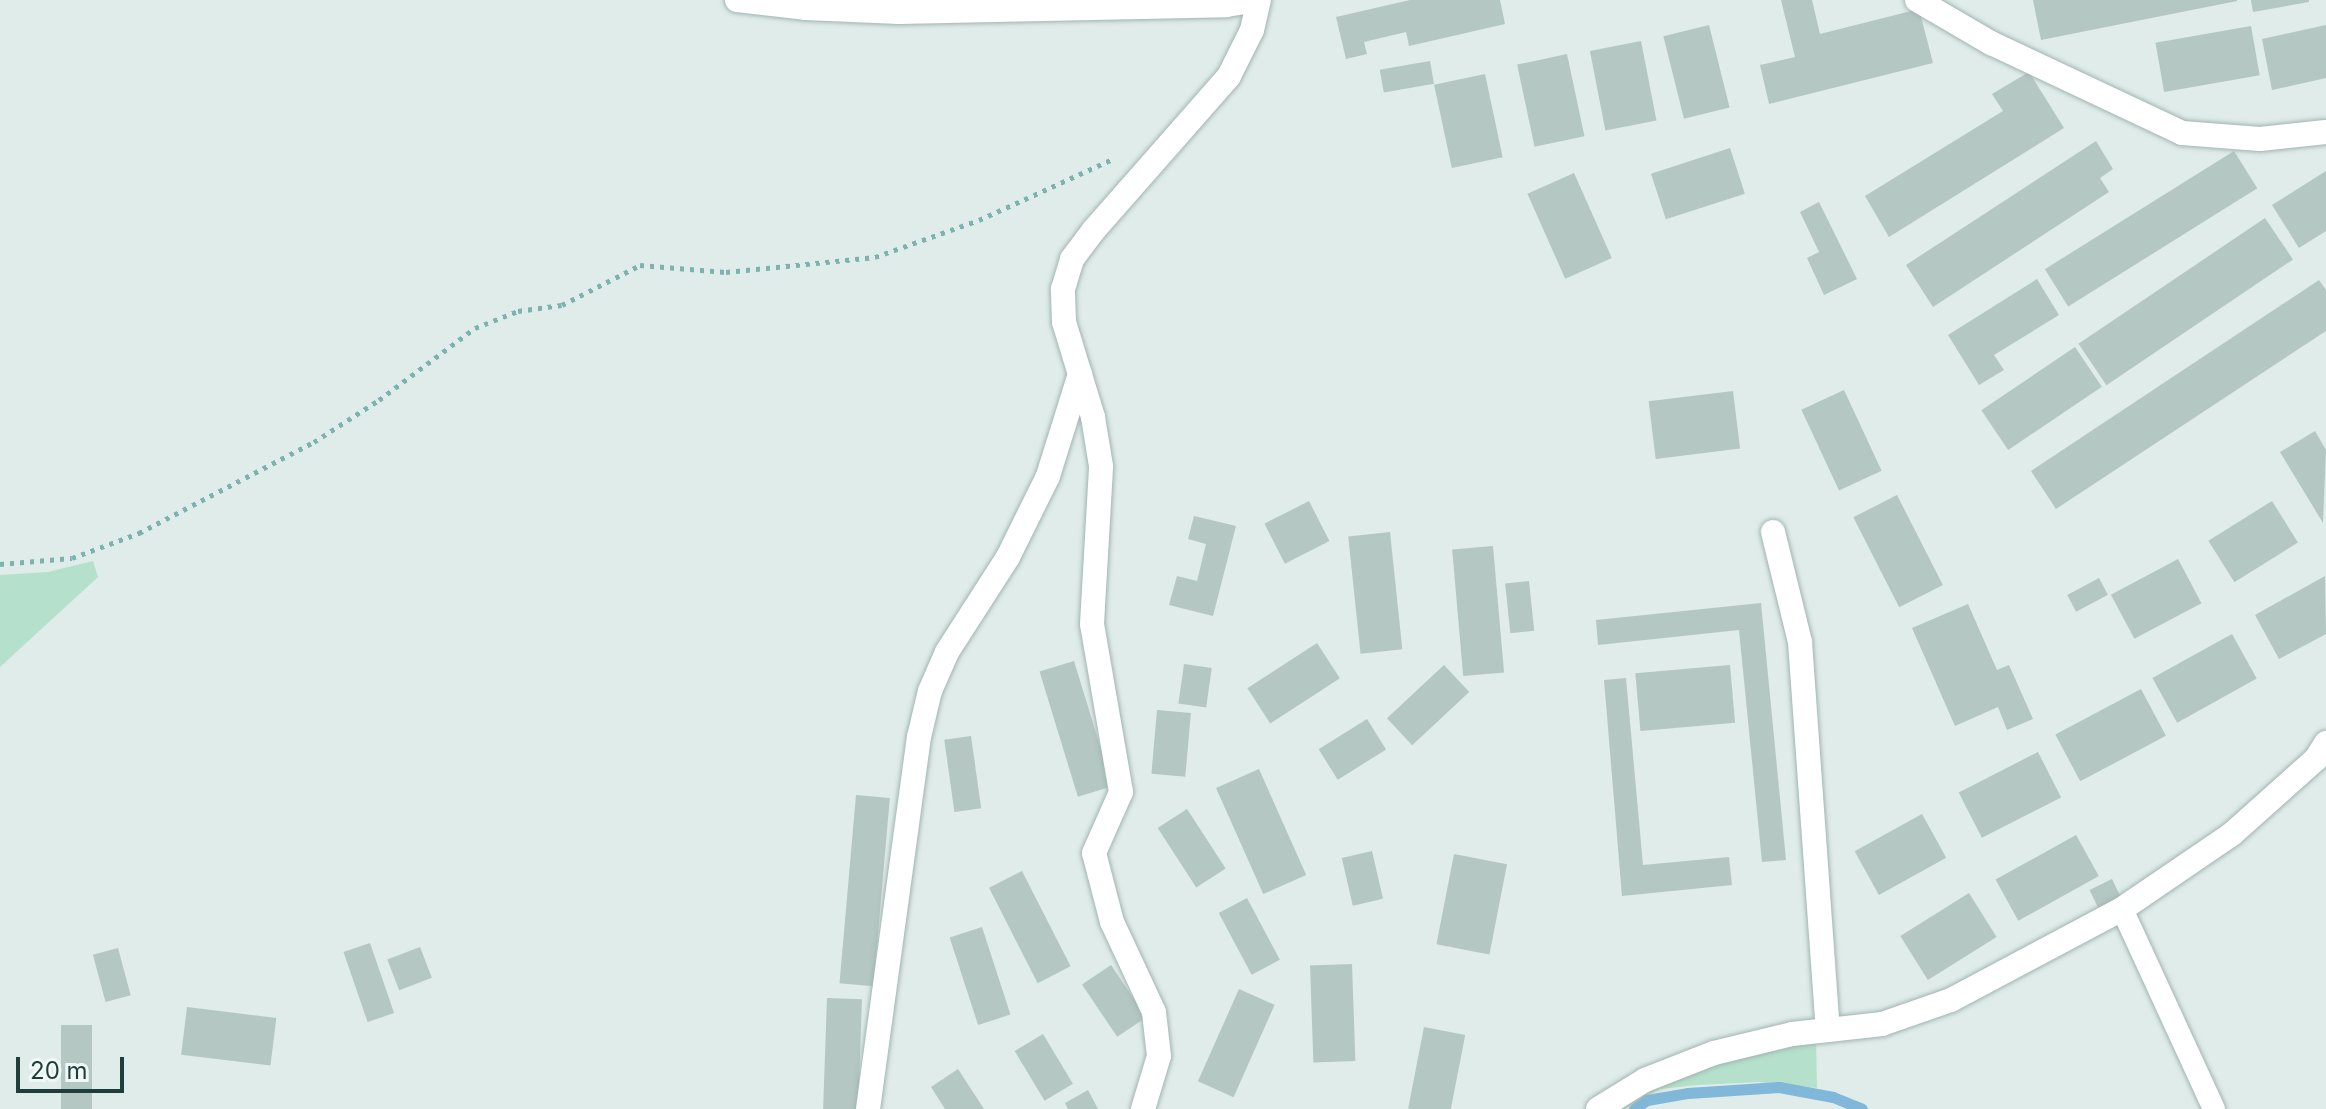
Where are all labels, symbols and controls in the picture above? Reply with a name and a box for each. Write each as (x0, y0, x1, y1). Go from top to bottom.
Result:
scale bar (20, 1041, 128, 1091)
text: 20 m (30, 1056, 88, 1085)

